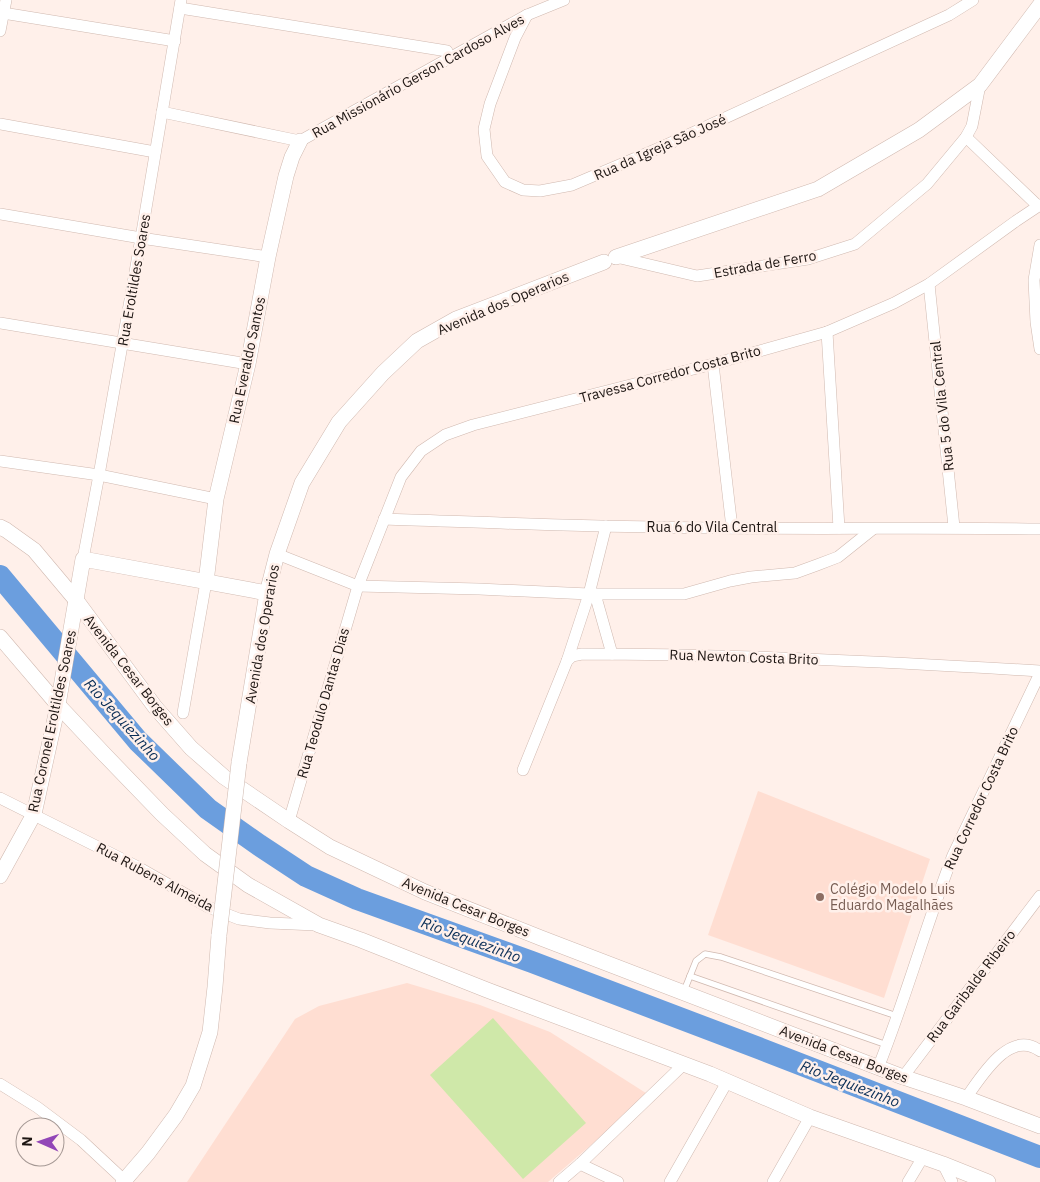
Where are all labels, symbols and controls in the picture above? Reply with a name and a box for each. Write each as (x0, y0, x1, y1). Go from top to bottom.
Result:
street label: Rua Missionário Gerson Cardoso Alves (309, 10, 528, 142)
street label: Rua da Igreja São José (591, 110, 729, 184)
street label: Rua Eroltildes Soares (114, 212, 155, 347)
street label: Estrada de Ferro (712, 246, 818, 282)
street label: Avenida dos Operarios (435, 267, 572, 339)
street label: Rua Everaldo Santos (225, 295, 269, 425)
street label: Rua 5 do Vila Central (926, 340, 958, 472)
street label: Travessa Corredor Costa Brito (577, 341, 763, 407)
street label: Rua 6 do Vila Central (647, 518, 778, 536)
street label: Avenida dos Operarios (241, 563, 283, 705)
street label: Avenida Cesar Borges (80, 611, 178, 729)
street label: Rua Teodulo Dantas Dias (293, 625, 353, 780)
street label: Rua Coronel Eroltildes Soares (24, 628, 80, 814)
street label: Rua Newton Costa Brito (669, 645, 819, 669)
water label: Rio Jequiezinho (80, 674, 164, 765)
street label: Rua Corredor Costa Brito (940, 723, 1022, 872)
street label: Rua Rubens Almeida (93, 838, 217, 916)
street label: Avenida Cesar Borges (399, 873, 533, 941)
place label: Colégio Modelo Luis Eduardo Magalhães (830, 880, 955, 914)
marker: Colégio Modelo Luis Eduardo Magalhães (814, 891, 826, 903)
water label: Rio Jequiezinho (419, 913, 524, 966)
street label: Rua Garibalde Ribeiro (923, 926, 1019, 1046)
street label: Avenida Cesar Borges (777, 1021, 911, 1087)
water label: Rio Jequiezinho (798, 1056, 902, 1111)
north arrow (15, 1117, 65, 1167)
text: N (18, 1136, 36, 1147)

